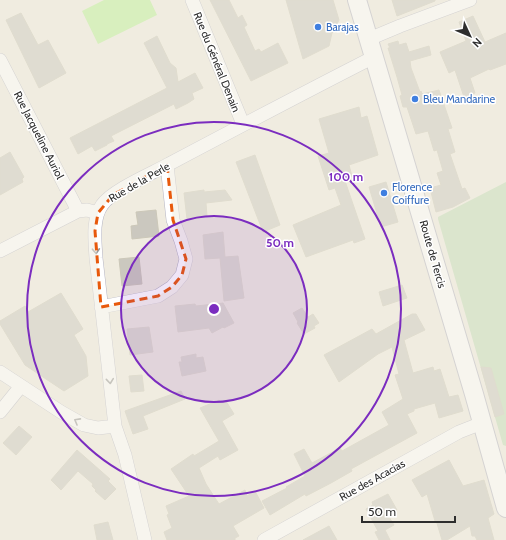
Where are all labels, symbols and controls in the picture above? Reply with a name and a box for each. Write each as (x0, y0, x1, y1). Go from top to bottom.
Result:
street label: Rue du Général Denain (191, 10, 243, 114)
north arrow (450, 16, 490, 56)
place label: Barajas (326, 20, 359, 34)
marker: Barajas (313, 22, 323, 32)
text: N (469, 35, 485, 51)
street label: Rue Jacqueline Auriol (11, 89, 67, 182)
place label: Bleu Mandarine (423, 92, 496, 106)
marker: Bleu Mandarine (410, 94, 420, 104)
street label: Rue de la Perle (106, 159, 172, 205)
text: 100 m (329, 169, 363, 184)
place label: Florence Coiffure (392, 180, 432, 207)
marker: Florence Coiffure (379, 188, 389, 198)
street label: Route de Tercis (417, 218, 450, 290)
text: 50 m (266, 235, 294, 250)
one-way arrow (92, 248, 100, 254)
centre of rings (207, 302, 221, 316)
one-way arrow (105, 378, 114, 384)
one-way arrow (74, 419, 81, 426)
street label: Rue des Acacias (337, 456, 408, 504)
scale bar (362, 498, 455, 524)
text: 50 m (368, 504, 396, 519)

